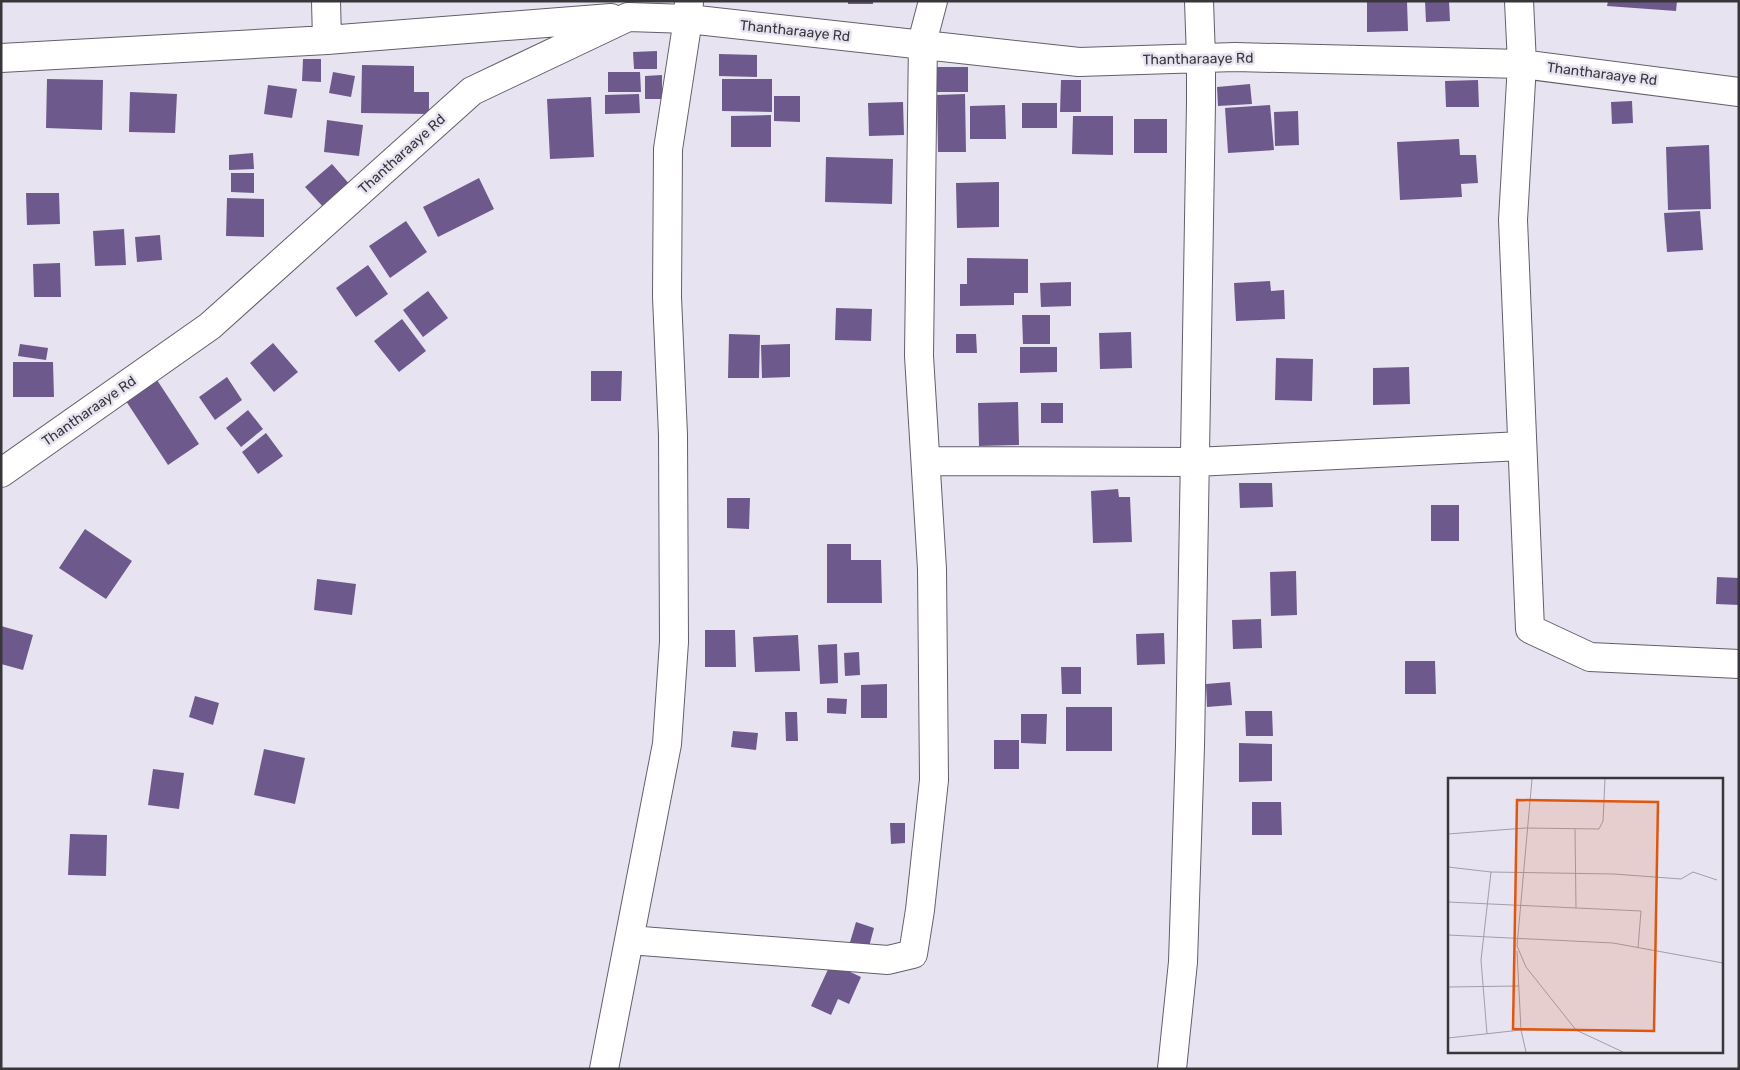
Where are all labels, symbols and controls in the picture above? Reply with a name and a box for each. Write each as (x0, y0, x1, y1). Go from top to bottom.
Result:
street label: Thantharaaye Rd (739, 17, 851, 45)
street label: Thantharaaye Rd (1142, 50, 1254, 68)
street label: Thantharaaye Rd (1546, 59, 1658, 89)
street label: Thantharaaye Rd (355, 111, 449, 197)
street label: Thantharaaye Rd (39, 372, 139, 450)
inset map (1448, 778, 1722, 1052)

